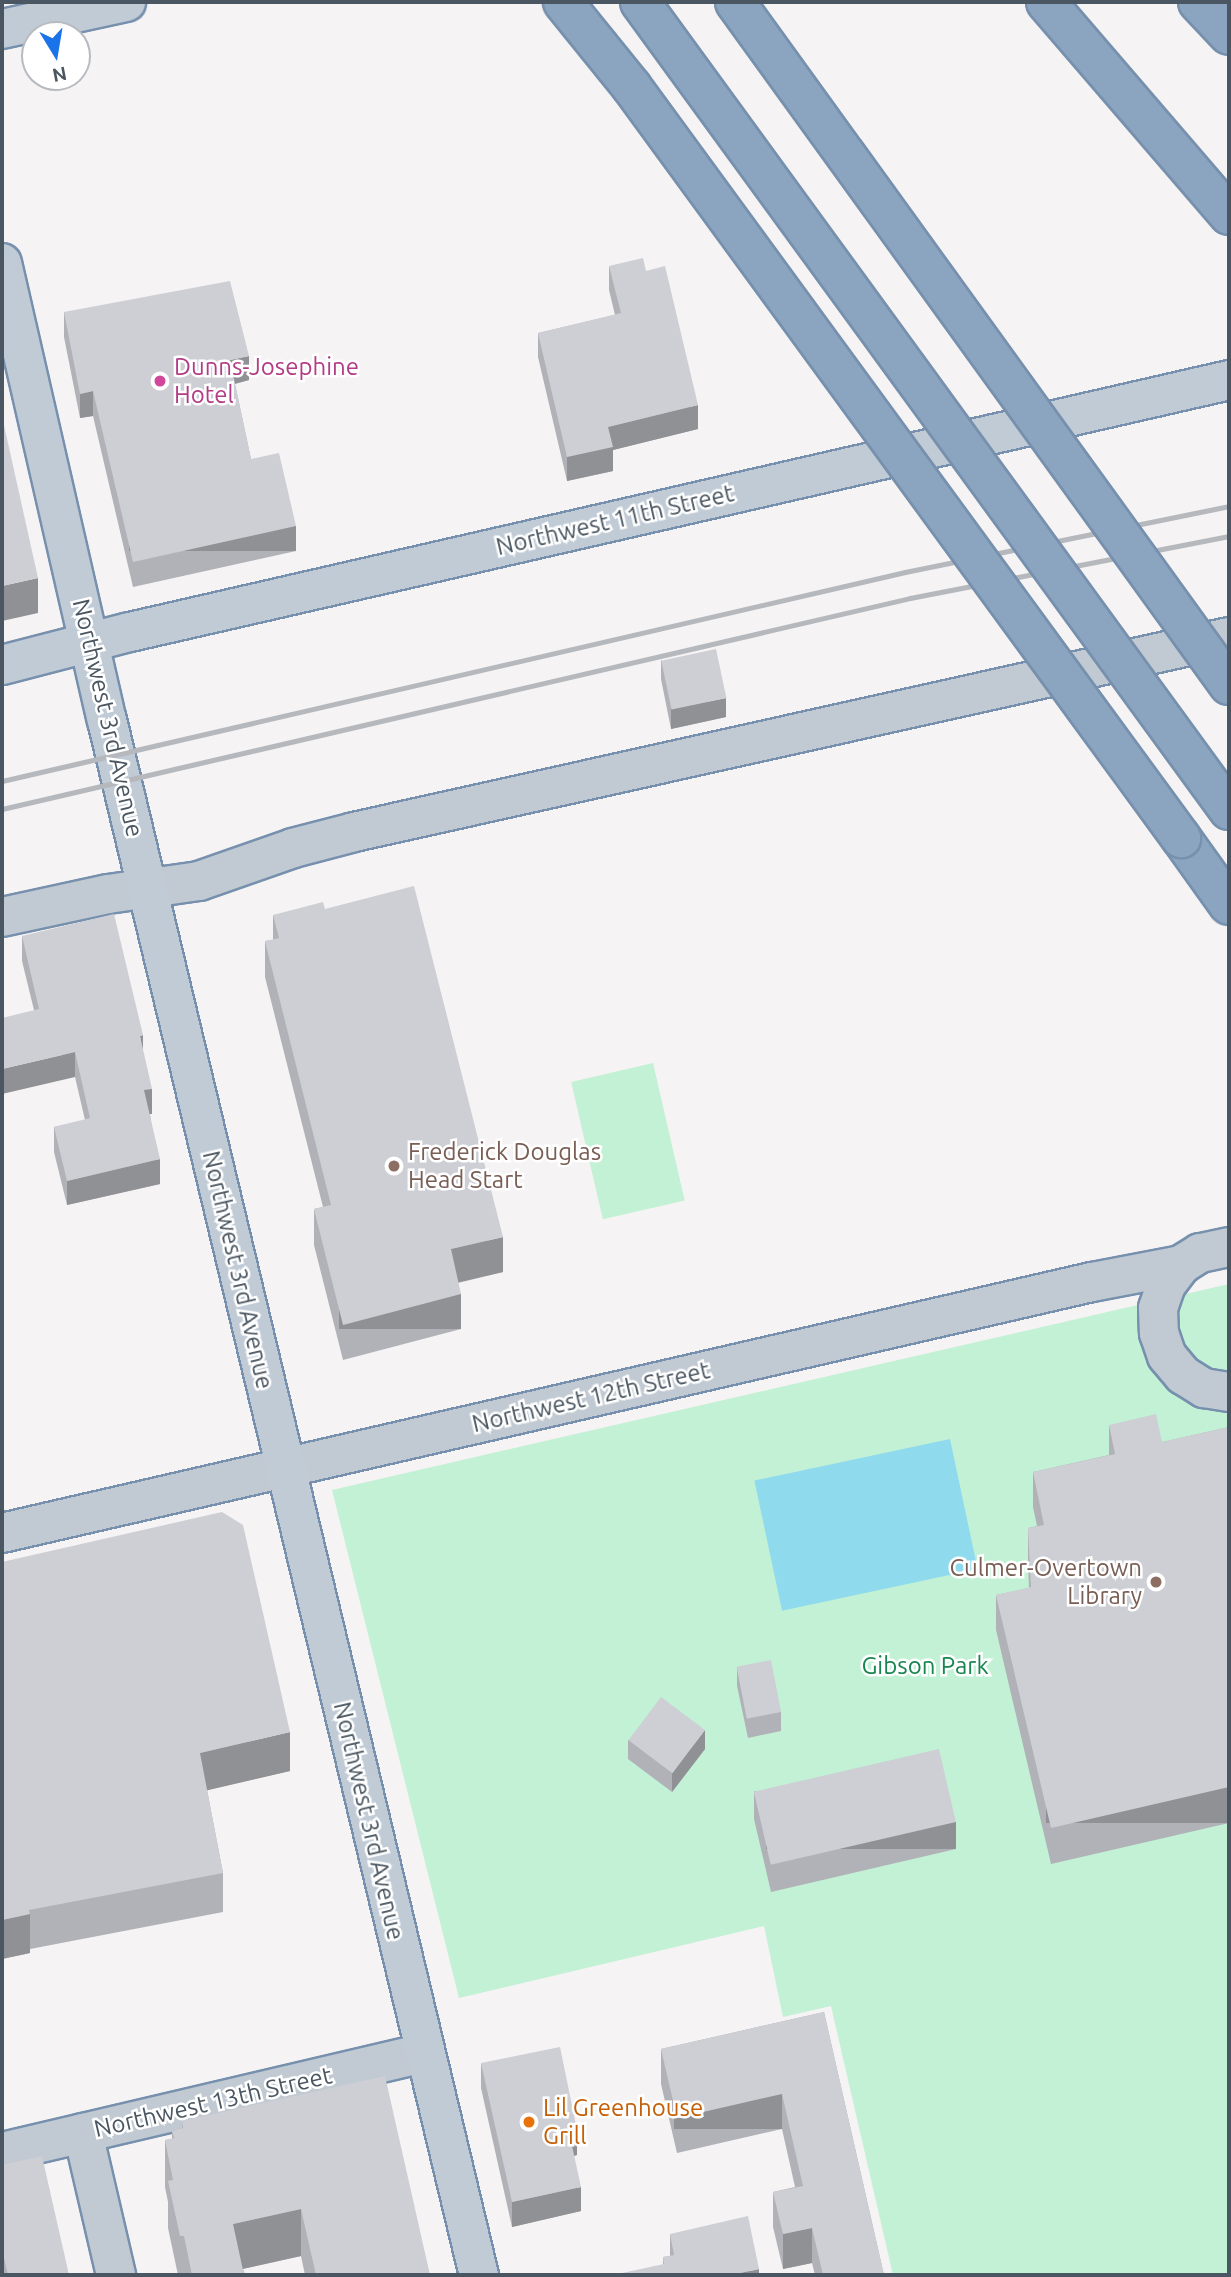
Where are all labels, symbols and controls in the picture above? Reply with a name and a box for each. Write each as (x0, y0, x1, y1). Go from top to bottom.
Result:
north arrow (21, 21, 91, 91)
text: N (51, 62, 69, 87)
place label: Dunns-Josephine Hotel (174, 353, 359, 409)
marker: Dunns-Josephine Hotel (152, 373, 168, 389)
street label: Northwest 11th Street (493, 479, 737, 561)
street label: Northwest 3rd Avenue (67, 596, 149, 840)
place label: Frederick Douglas Head Start (408, 1138, 601, 1194)
street label: Northwest 3rd Avenue (197, 1148, 279, 1392)
marker: Frederick Douglas Head Start (386, 1158, 402, 1174)
street label: Northwest 12th Street (469, 1356, 713, 1438)
place label: Culmer-Overtown Library (950, 1554, 1142, 1610)
marker: Culmer-Overtown Library (1148, 1574, 1164, 1590)
park label: Gibson Park (861, 1652, 989, 1680)
street label: Northwest 3rd Avenue (328, 1699, 410, 1943)
street label: Northwest 13th Street (91, 2061, 335, 2143)
place label: Lil Greenhouse Grill (543, 2094, 703, 2150)
marker: Lil Greenhouse Grill (521, 2114, 537, 2130)

